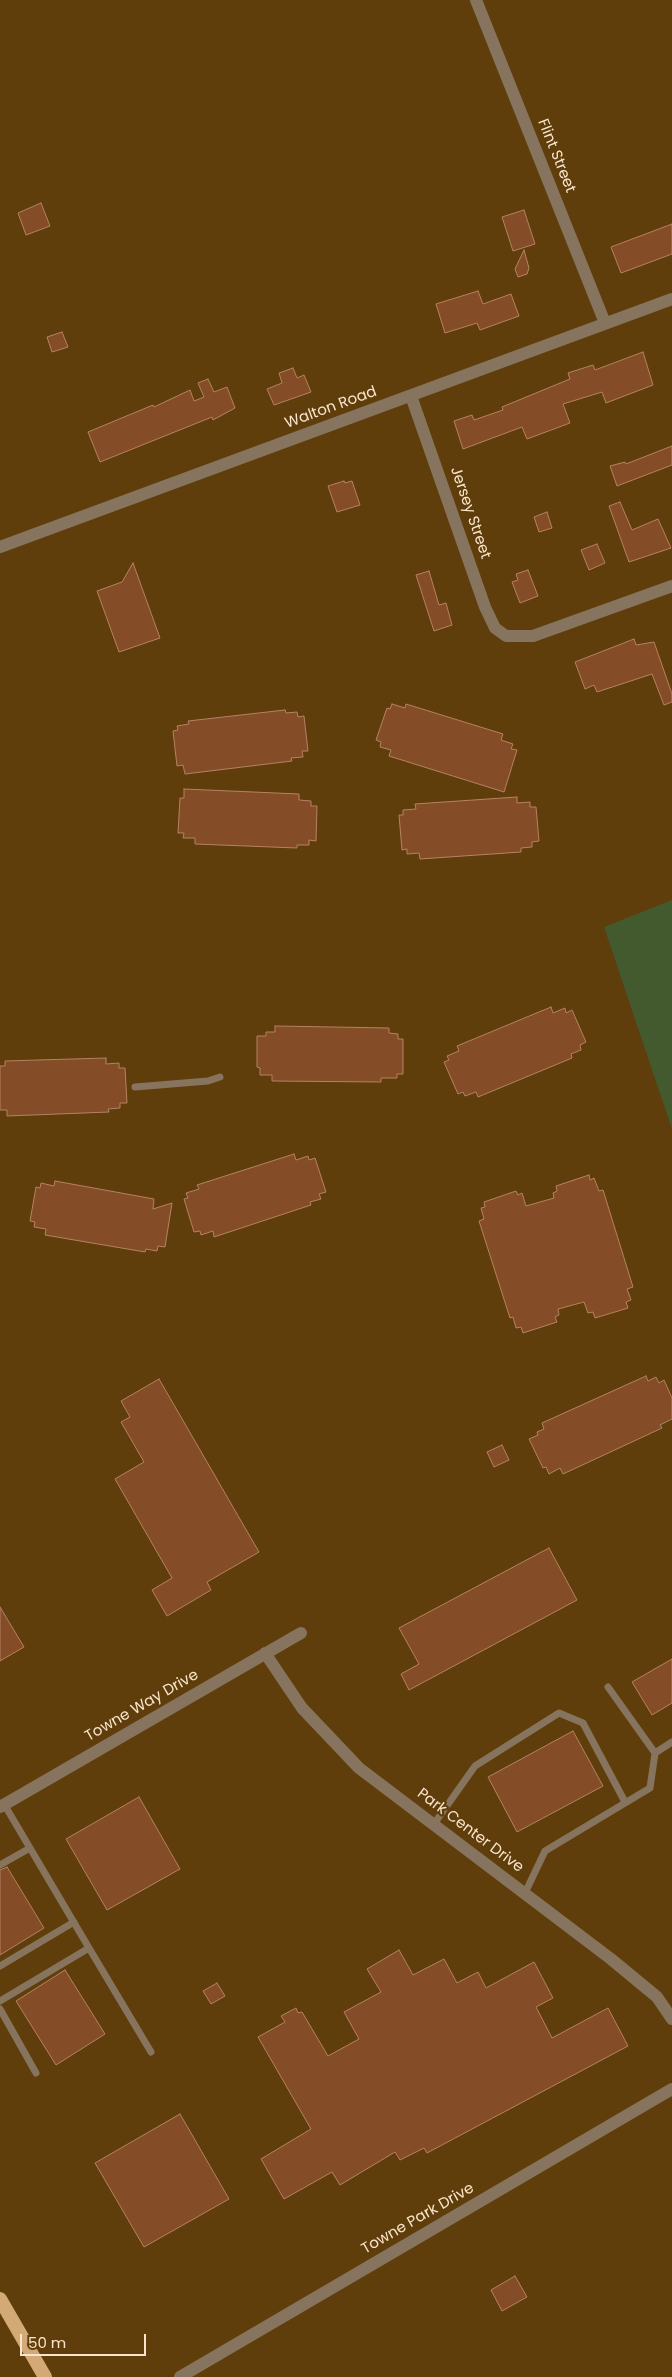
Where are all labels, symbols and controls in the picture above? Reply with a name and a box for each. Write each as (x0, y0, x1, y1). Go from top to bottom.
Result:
street label: Flint Street (533, 117, 579, 195)
street label: Walton Road (283, 383, 379, 433)
street label: Jersey Street (446, 465, 494, 561)
street label: Towne Way Drive (82, 1666, 202, 1746)
street label: Park Center Drive (413, 1785, 527, 1877)
street label: Towne Park Drive (359, 2180, 477, 2258)
scale bar (22, 2324, 149, 2356)
text: 50 m (28, 2332, 66, 2353)

